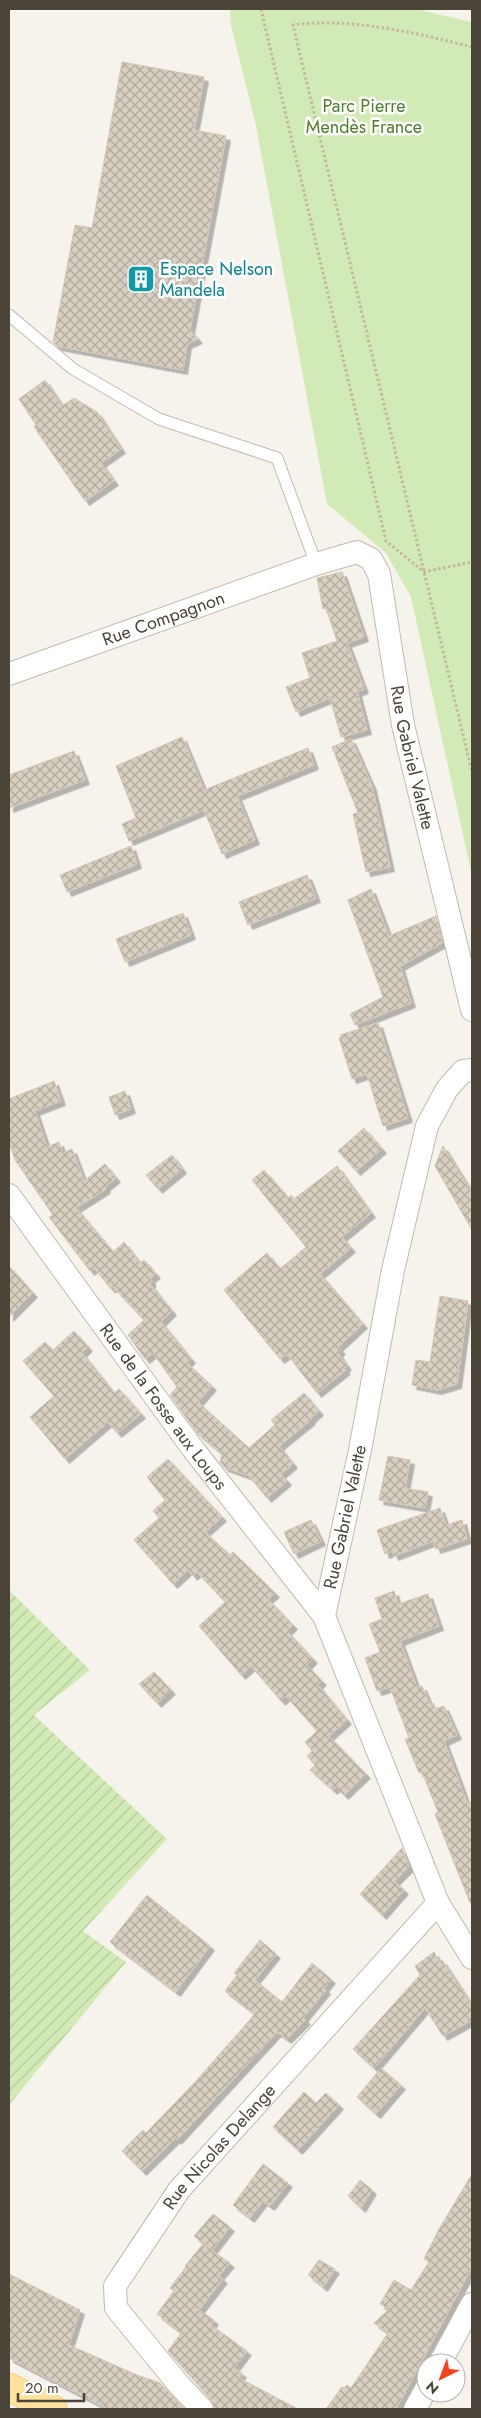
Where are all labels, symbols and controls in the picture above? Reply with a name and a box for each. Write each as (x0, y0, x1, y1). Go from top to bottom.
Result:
park label: Parc Pierre Mendès France (306, 93, 422, 140)
place label: Espace Nelson Mandela (160, 256, 273, 303)
building icon: Espace Nelson Mandela (126, 264, 156, 294)
street label: Rue Compagnon (99, 585, 228, 653)
street label: Rue Gabriel Valette (384, 684, 441, 832)
street label: Rue de la Fosse aux Loups (93, 1318, 233, 1495)
street label: Rue Gabriel Valette (317, 1443, 373, 1591)
street label: Rue Nicolas Delange (156, 2078, 282, 2215)
north arrow (416, 2353, 466, 2403)
scale bar (18, 2370, 84, 2402)
text: 20 m (25, 2377, 59, 2399)
text: N (421, 2377, 443, 2399)

